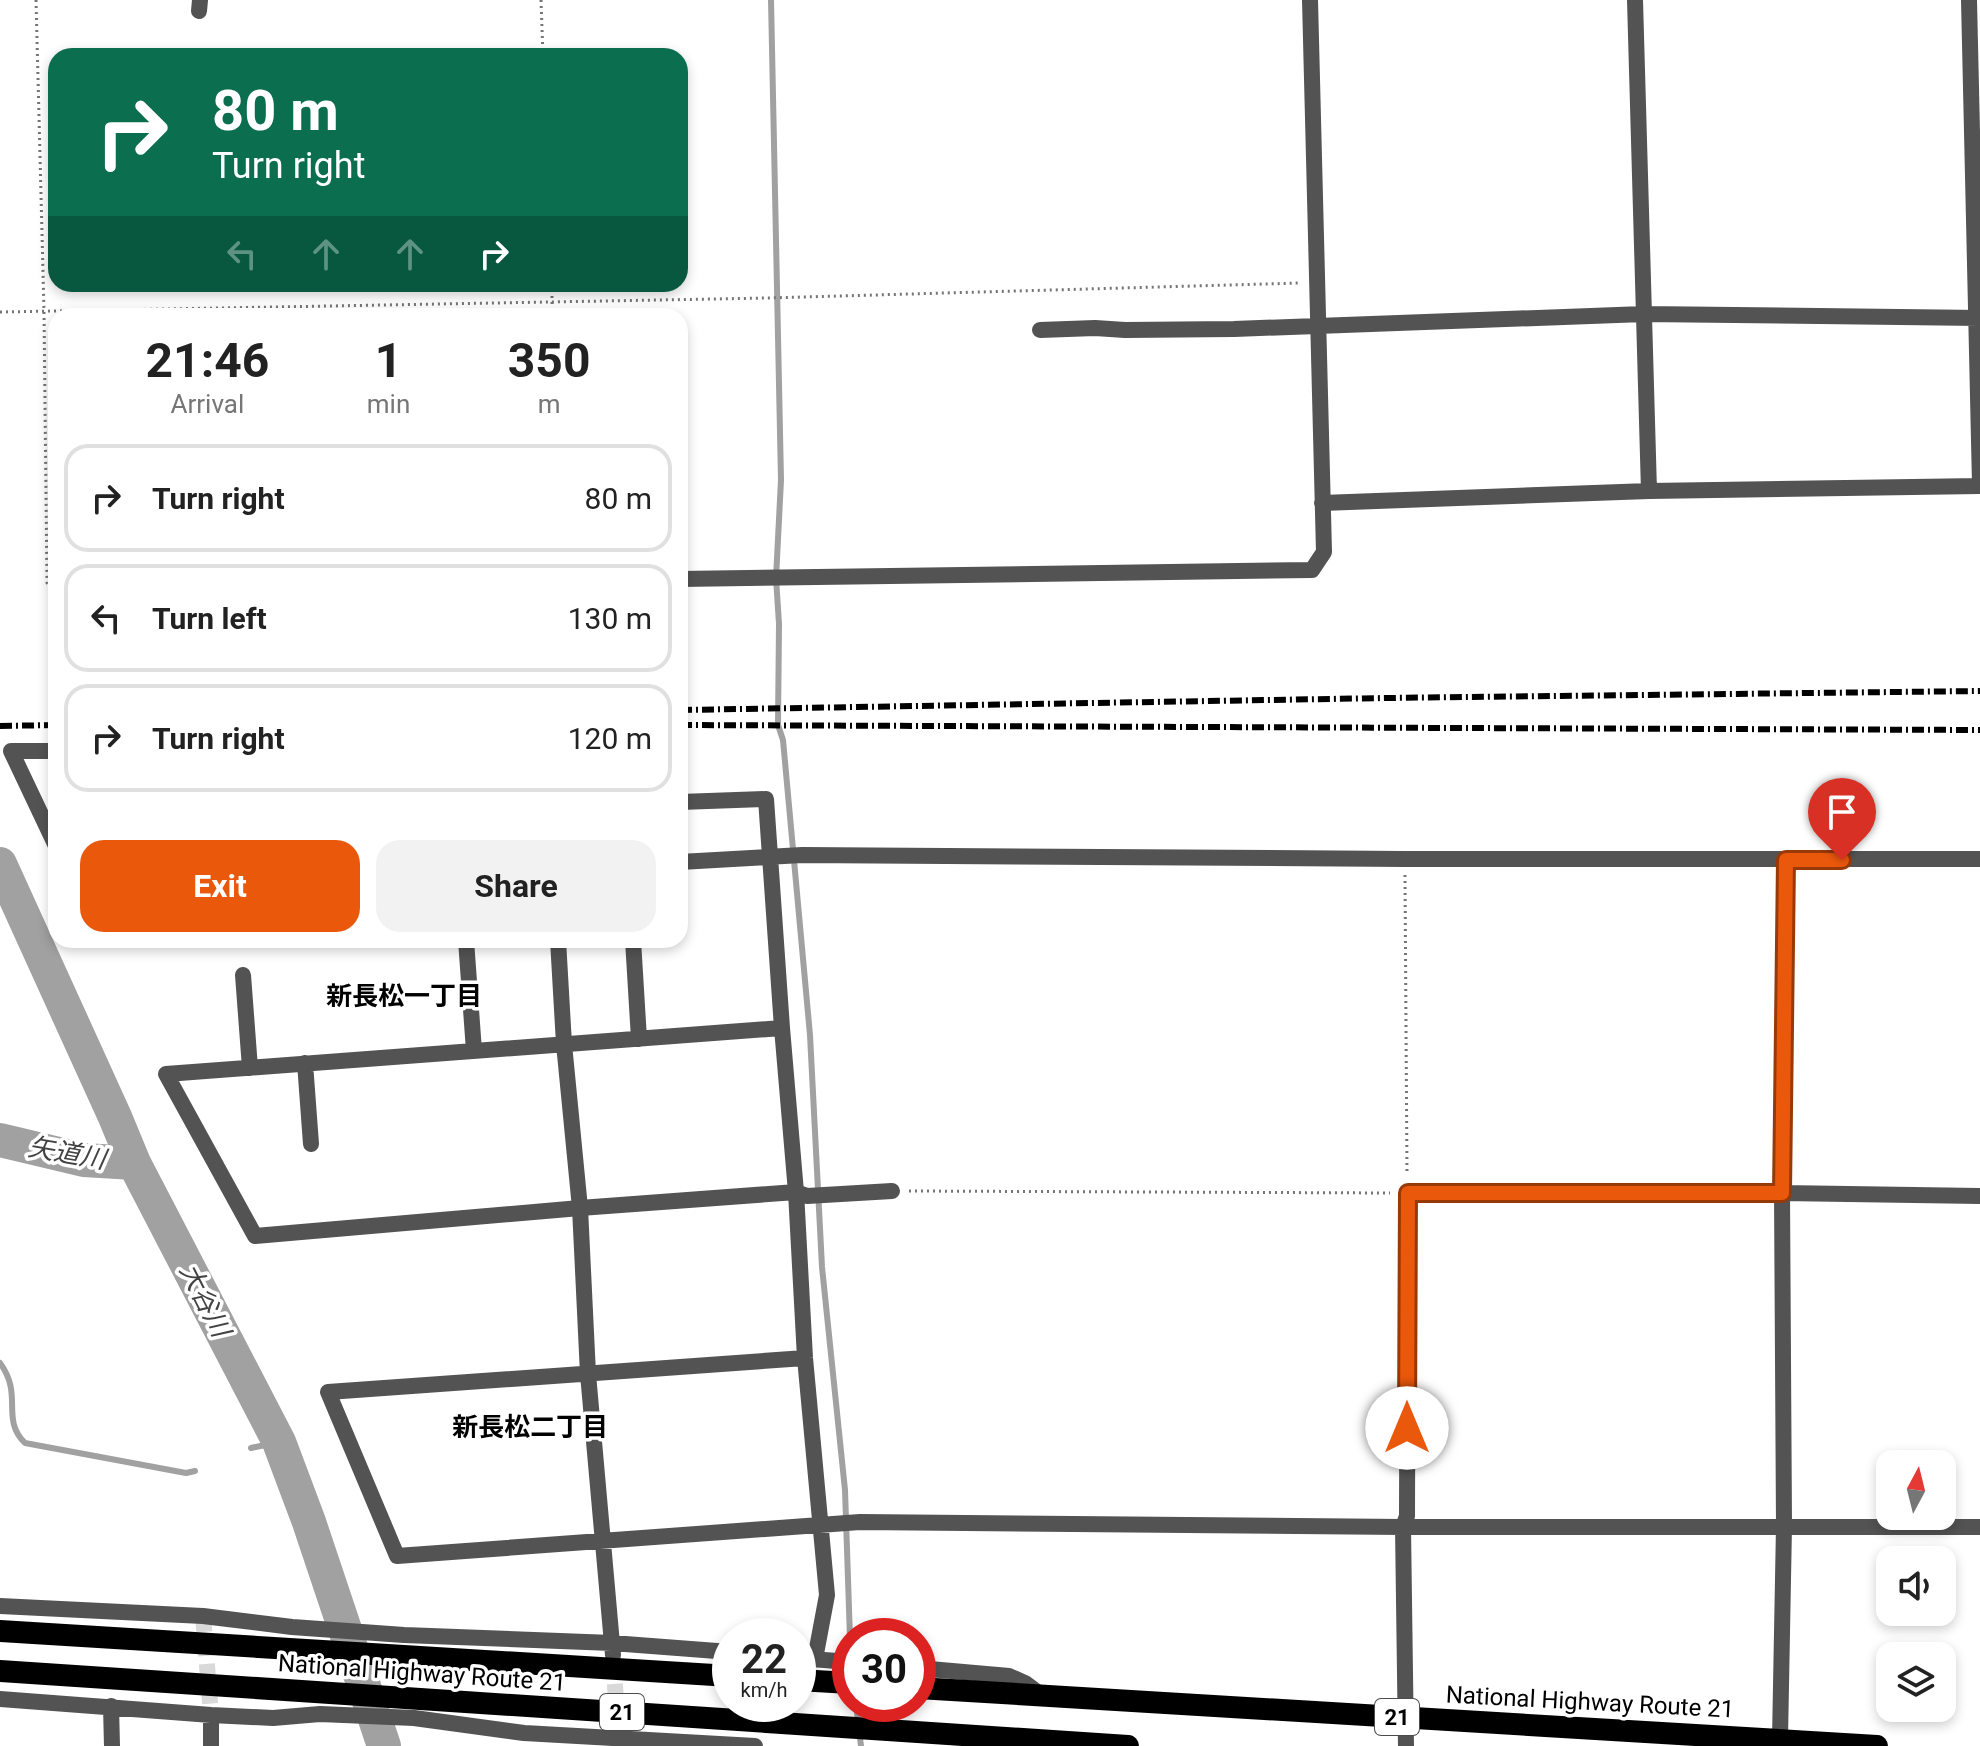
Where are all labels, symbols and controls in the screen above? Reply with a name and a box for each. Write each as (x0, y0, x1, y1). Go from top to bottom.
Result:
text: 80 m (212, 78, 339, 144)
icon: right (80, 80, 184, 184)
text: Turn right (212, 145, 365, 187)
icon: left (220, 232, 264, 276)
icon: ahead (304, 232, 348, 276)
icon: ahead (388, 232, 432, 276)
icon: right (472, 232, 516, 276)
text: 21:46 (146, 332, 269, 389)
text: 1 (375, 332, 402, 389)
text: 350 (508, 332, 590, 389)
text: Arrival (171, 389, 244, 419)
text: min (367, 389, 410, 419)
text: m (538, 389, 561, 419)
icon: right (84, 476, 128, 520)
text: Turn right (152, 481, 285, 516)
text: 80 m (585, 481, 652, 516)
icon: left (84, 596, 128, 640)
text: Turn left (152, 601, 267, 636)
text: 130 m (568, 601, 652, 636)
icon: right (84, 716, 128, 760)
text: Turn right (152, 721, 285, 756)
text: 120 m (568, 721, 652, 756)
pin (1808, 778, 1876, 860)
icon: arrive (1820, 790, 1864, 834)
button: Exit (80, 840, 360, 932)
button: Share (376, 840, 656, 932)
district label: 新長松一丁目 (326, 981, 482, 1011)
water label: 矢道川 (26, 1131, 111, 1175)
water label: 大谷川 (174, 1258, 237, 1344)
position arrow (1365, 1386, 1449, 1470)
district label: 新長松二丁目 (452, 1412, 608, 1442)
north arrow (1876, 1450, 1956, 1530)
map controls (1876, 1450, 1956, 1722)
button: sound (1876, 1546, 1956, 1626)
speed limit sign: 30 (832, 1618, 936, 1722)
text: 22 (741, 1636, 787, 1683)
button: layers (1876, 1642, 1956, 1722)
street label: National Highway Route 21 (277, 1649, 567, 1697)
text: km/h (741, 1678, 787, 1702)
street label: National Highway Route 21 (1445, 1680, 1735, 1724)
road number: 21 (600, 1694, 644, 1730)
road number: 21 (1375, 1699, 1419, 1735)

